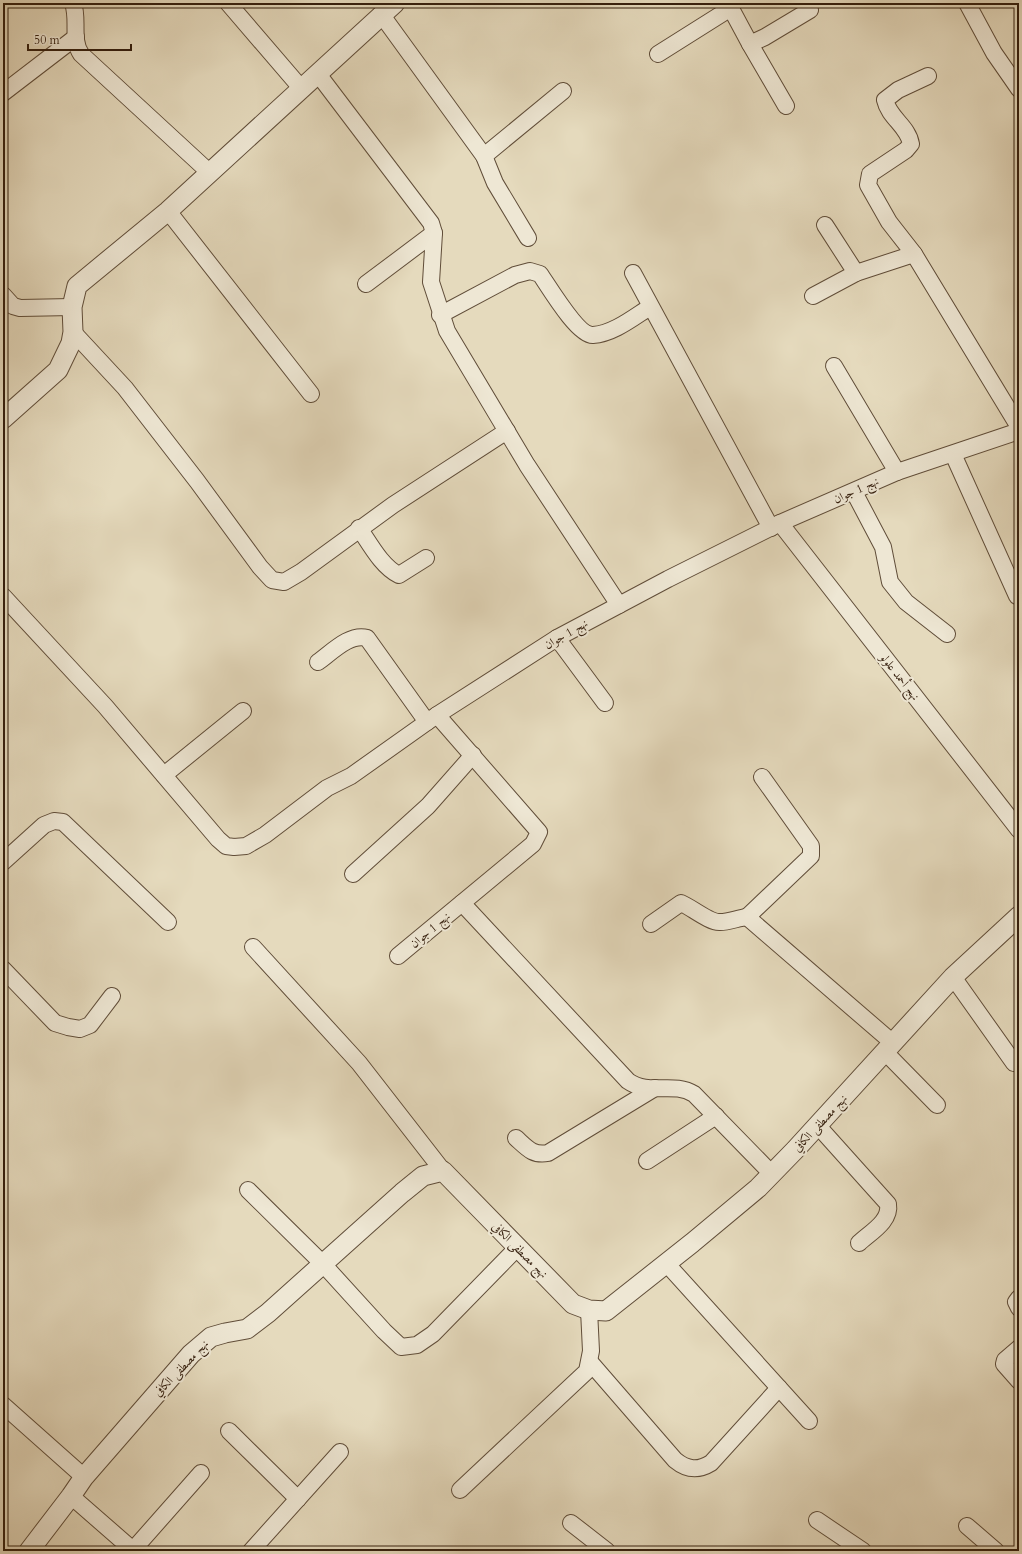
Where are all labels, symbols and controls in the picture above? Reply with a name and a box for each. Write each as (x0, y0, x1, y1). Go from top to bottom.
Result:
scale bar (28, 26, 131, 52)
text: 50 m (34, 32, 61, 48)
street label: نهج 1 جوان (831, 473, 882, 510)
street label: نهج 1 جوان (541, 615, 592, 656)
street label: نهج أحمد علولو (874, 649, 923, 706)
street label: نهج 1 جوان (406, 908, 456, 954)
street label: نهج مصطفى الكافي (789, 1091, 853, 1157)
street label: نهج مصطفى الكافي (486, 1218, 552, 1284)
street label: نهج مصطفى الكافي (150, 1336, 214, 1402)

